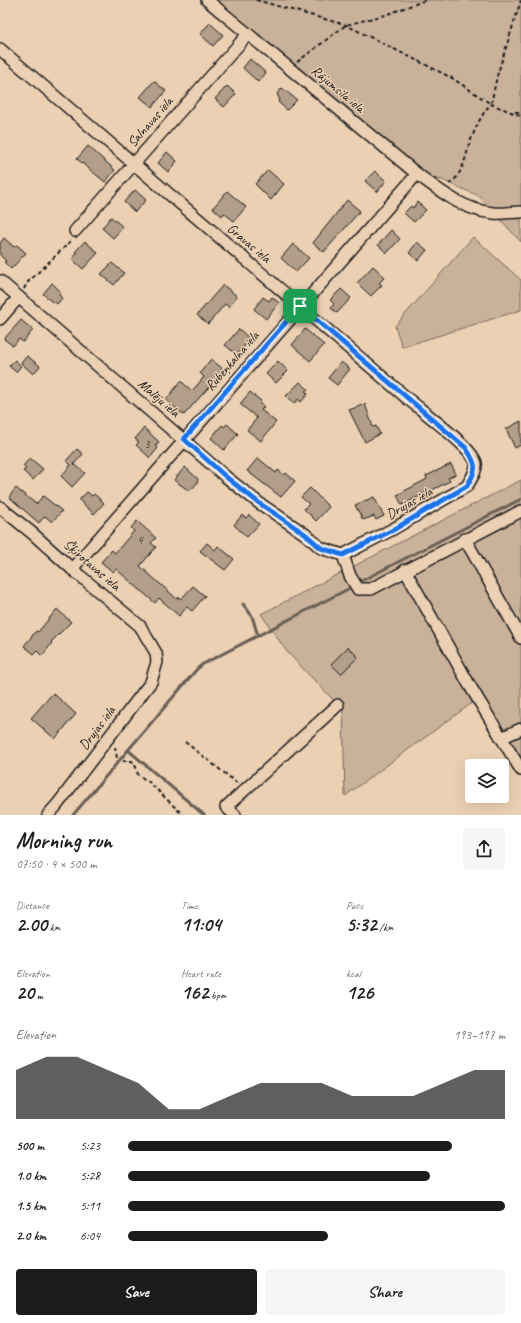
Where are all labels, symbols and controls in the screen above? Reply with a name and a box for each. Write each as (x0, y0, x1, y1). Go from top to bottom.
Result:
street label: Rājumsila iela (308, 62, 369, 117)
street label: Salnavas iela (124, 93, 177, 151)
street label: Gravas iela (224, 220, 275, 267)
pin (283, 289, 317, 323)
icon: arrive (289, 295, 311, 317)
street label: Rubeņkalna iela (202, 327, 263, 394)
street label: Malēju iela (135, 375, 184, 421)
house number: 3 (144, 436, 151, 452)
street label: Drujas iela (383, 482, 436, 523)
house number: 4 (137, 532, 144, 548)
street label: Šķirotavas iela (60, 536, 124, 595)
street label: Drujas iela (75, 702, 120, 753)
map controls (465, 759, 509, 803)
button: layers (465, 759, 509, 803)
text: Morning run (16, 827, 112, 855)
button: share (463, 828, 505, 870)
text: 07:50 · 4 × 500 m (16, 856, 97, 872)
text: Distance (16, 898, 49, 912)
text: Time (181, 898, 198, 912)
text: Pace (346, 898, 363, 912)
text: 2.00 (16, 912, 47, 937)
text: 11:04 (181, 912, 221, 937)
text: 5:32 (346, 912, 377, 937)
text: km (47, 920, 60, 934)
text: /km (377, 920, 394, 934)
text: Elevation (16, 966, 50, 980)
text: Heart rate (181, 966, 221, 980)
text: kcal (346, 966, 361, 980)
text: 20 (16, 980, 34, 1005)
text: 162 (181, 980, 208, 1005)
text: 126 (346, 980, 373, 1005)
text: m (34, 988, 43, 1002)
text: bpm (208, 988, 226, 1002)
text: Elevation (16, 1027, 56, 1043)
text: 193–197 m (454, 1027, 505, 1043)
text: 500 m (16, 1138, 44, 1154)
text: 5:23 (80, 1138, 100, 1154)
text: 1.0 km (16, 1168, 46, 1184)
text: 5:28 (80, 1168, 100, 1184)
text: 1.5 km (16, 1198, 46, 1214)
text: 5:11 (80, 1198, 100, 1214)
text: 2.0 km (16, 1228, 46, 1244)
text: 6:04 (80, 1228, 100, 1244)
button: Save (16, 1269, 257, 1315)
button: Share (265, 1269, 505, 1315)

